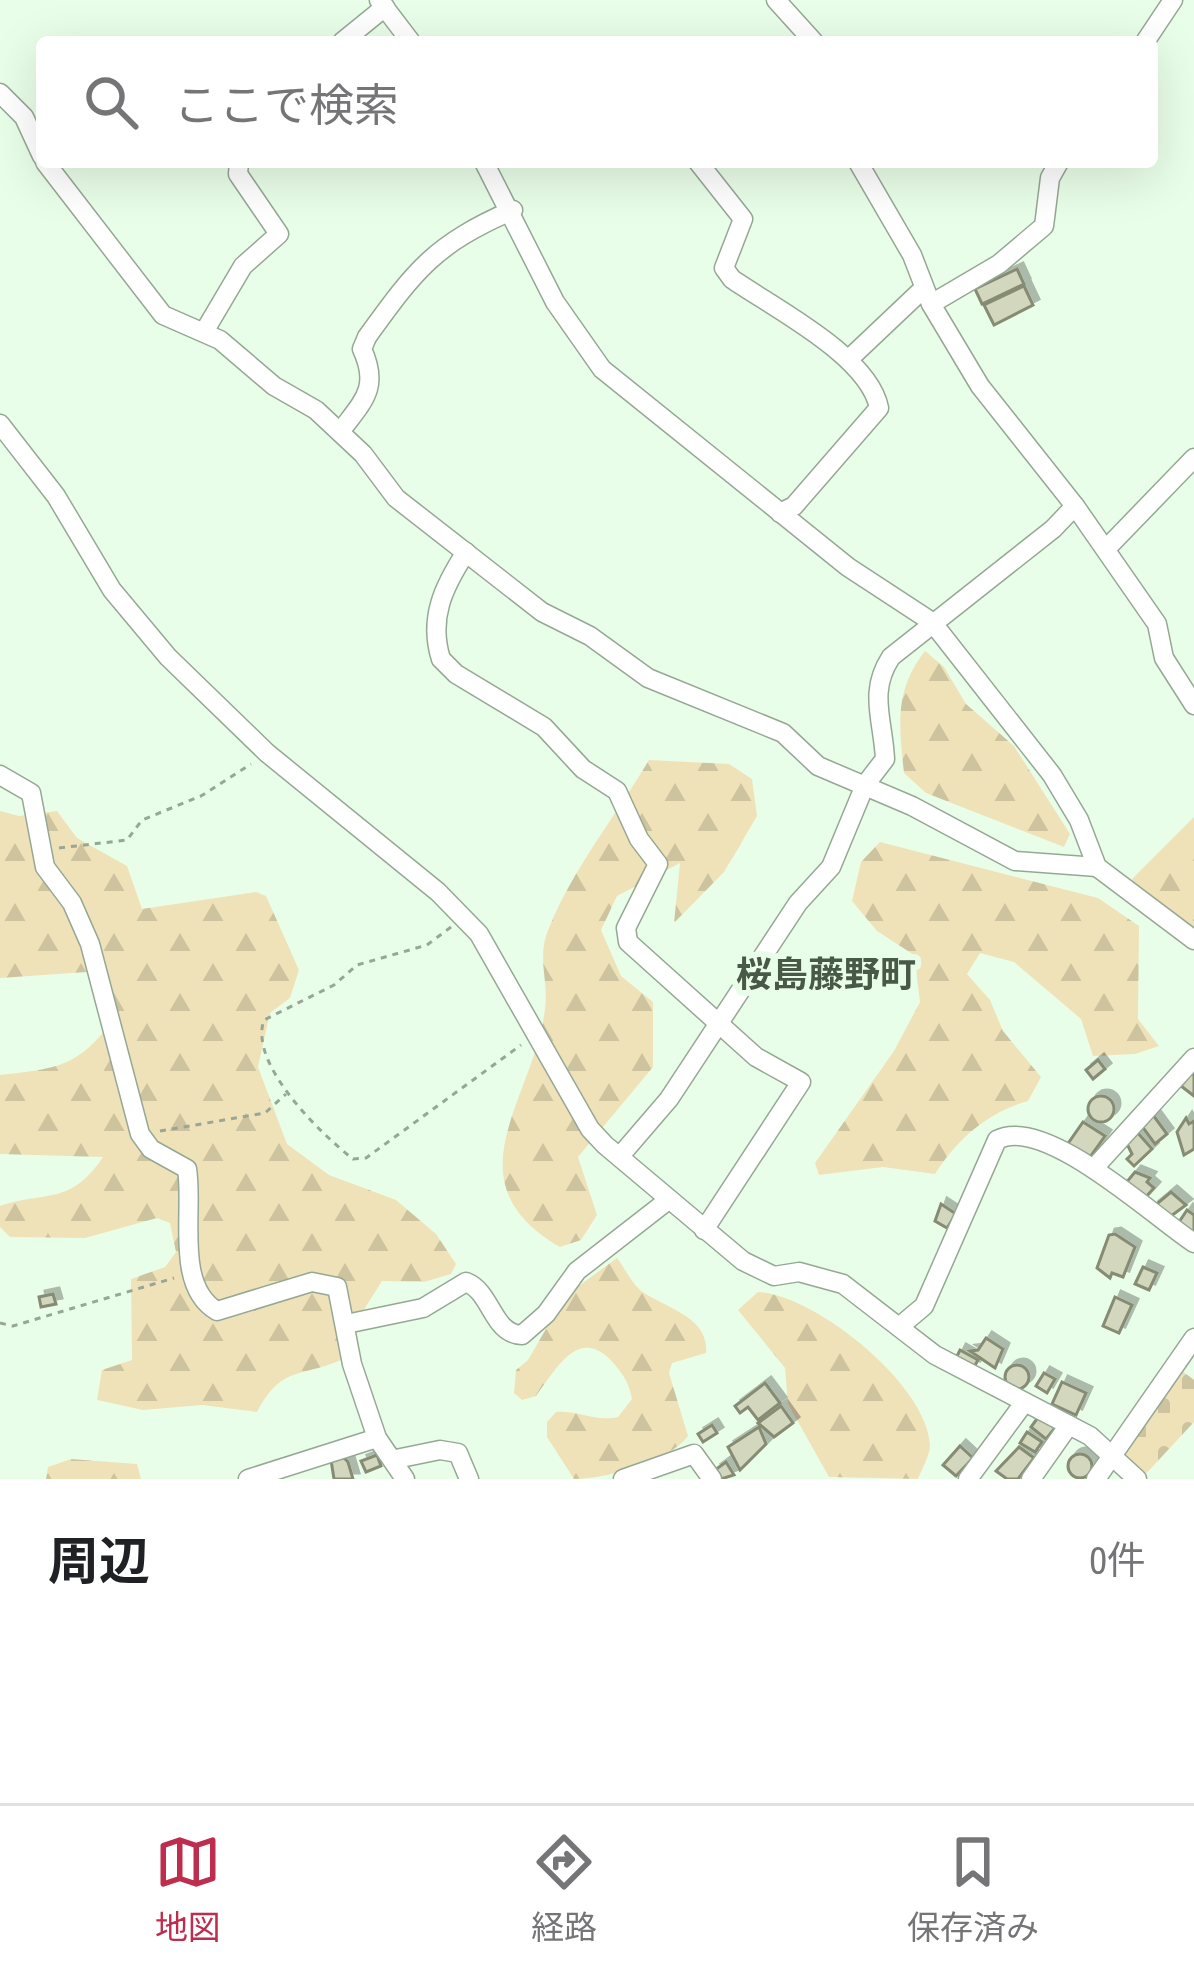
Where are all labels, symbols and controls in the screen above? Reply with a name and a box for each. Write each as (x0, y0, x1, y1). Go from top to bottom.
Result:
search box (36, 36, 1158, 168)
icon: search (78, 69, 144, 135)
text: ここで検索 (174, 74, 399, 135)
district label: 桜島藤野町 (736, 950, 916, 998)
text: 周辺 (48, 1526, 150, 1595)
text: 0件 (1089, 1534, 1146, 1586)
tab: 地図 (155, 1829, 221, 1949)
tab: 経路 (531, 1829, 597, 1949)
tab: 保存済み (907, 1829, 1039, 1949)

